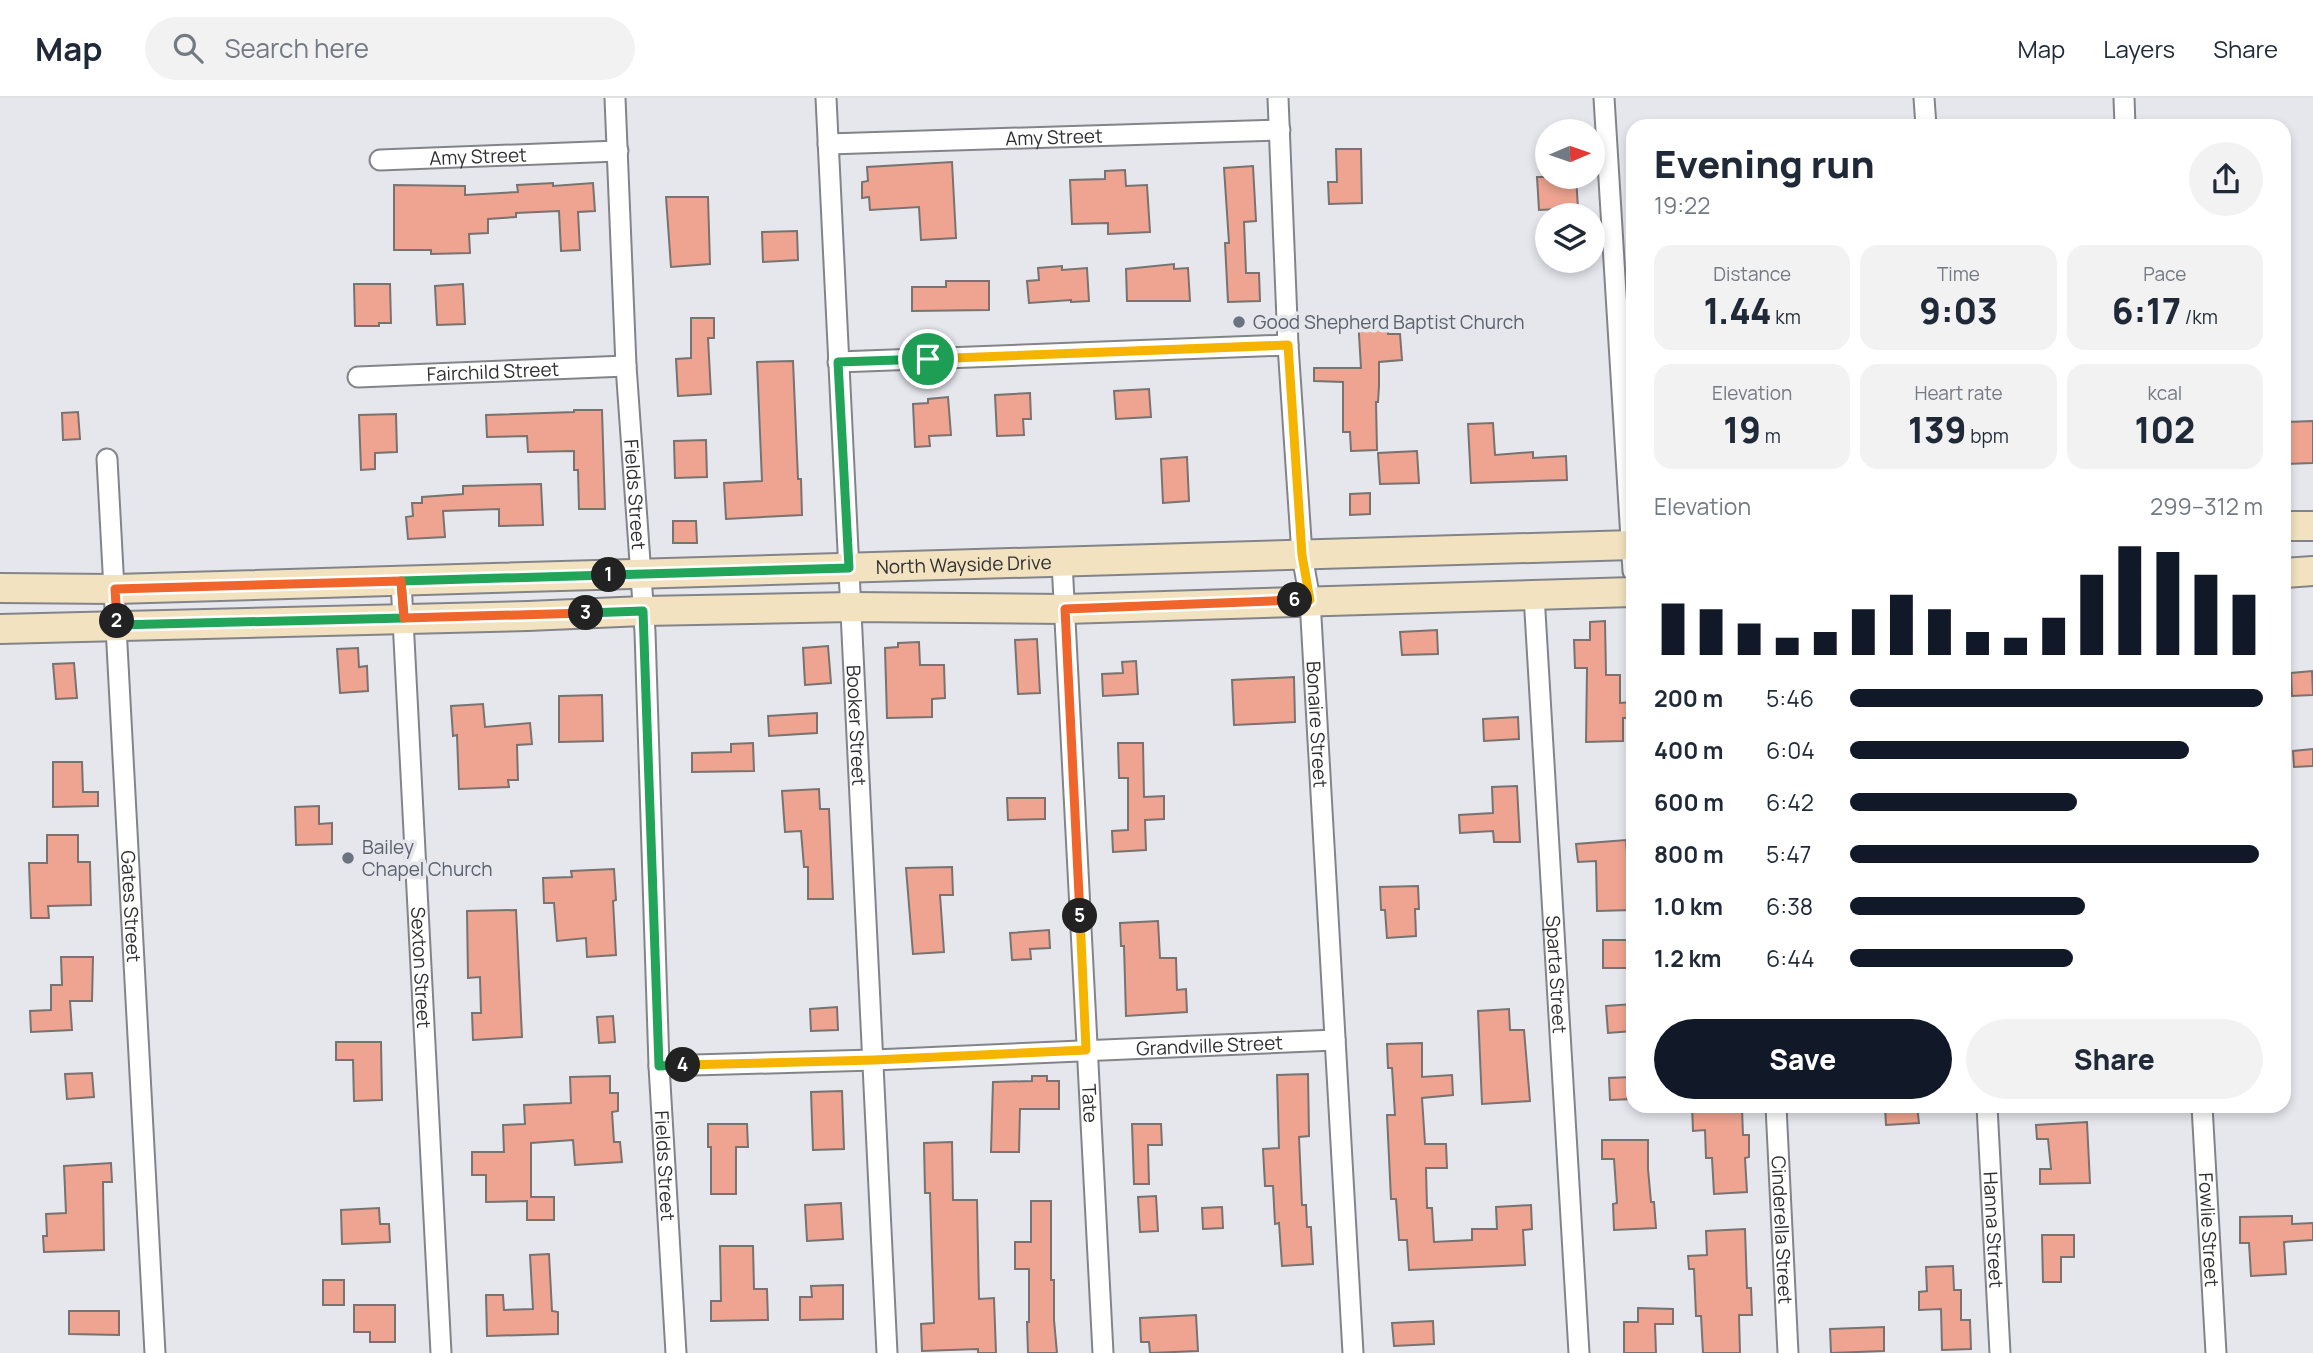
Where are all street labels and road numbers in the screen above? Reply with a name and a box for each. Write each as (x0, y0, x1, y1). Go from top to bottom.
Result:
street label: Amy Street (1005, 123, 1103, 152)
street label: Amy Street (429, 141, 527, 171)
street label: Fairchild Street (426, 356, 560, 387)
street label: Fields Street (618, 438, 652, 550)
street label: North Wayside Drive (875, 549, 1052, 580)
street label: Bonaire Street (1301, 660, 1334, 788)
street label: Booker Street (841, 664, 872, 786)
street label: Gates Street (115, 850, 147, 963)
street label: Sexton Street (405, 906, 437, 1029)
street label: Sparta Street (1540, 915, 1573, 1034)
street label: Grandville Street (1136, 1029, 1283, 1062)
street label: Tate (1076, 1083, 1104, 1123)
street label: Fields Street (649, 1110, 681, 1222)
street label: Cinderella Street (1765, 1155, 1799, 1305)
street label: Hanna Street (1977, 1171, 2010, 1289)
street label: Fowlie Street (2193, 1172, 2225, 1288)

